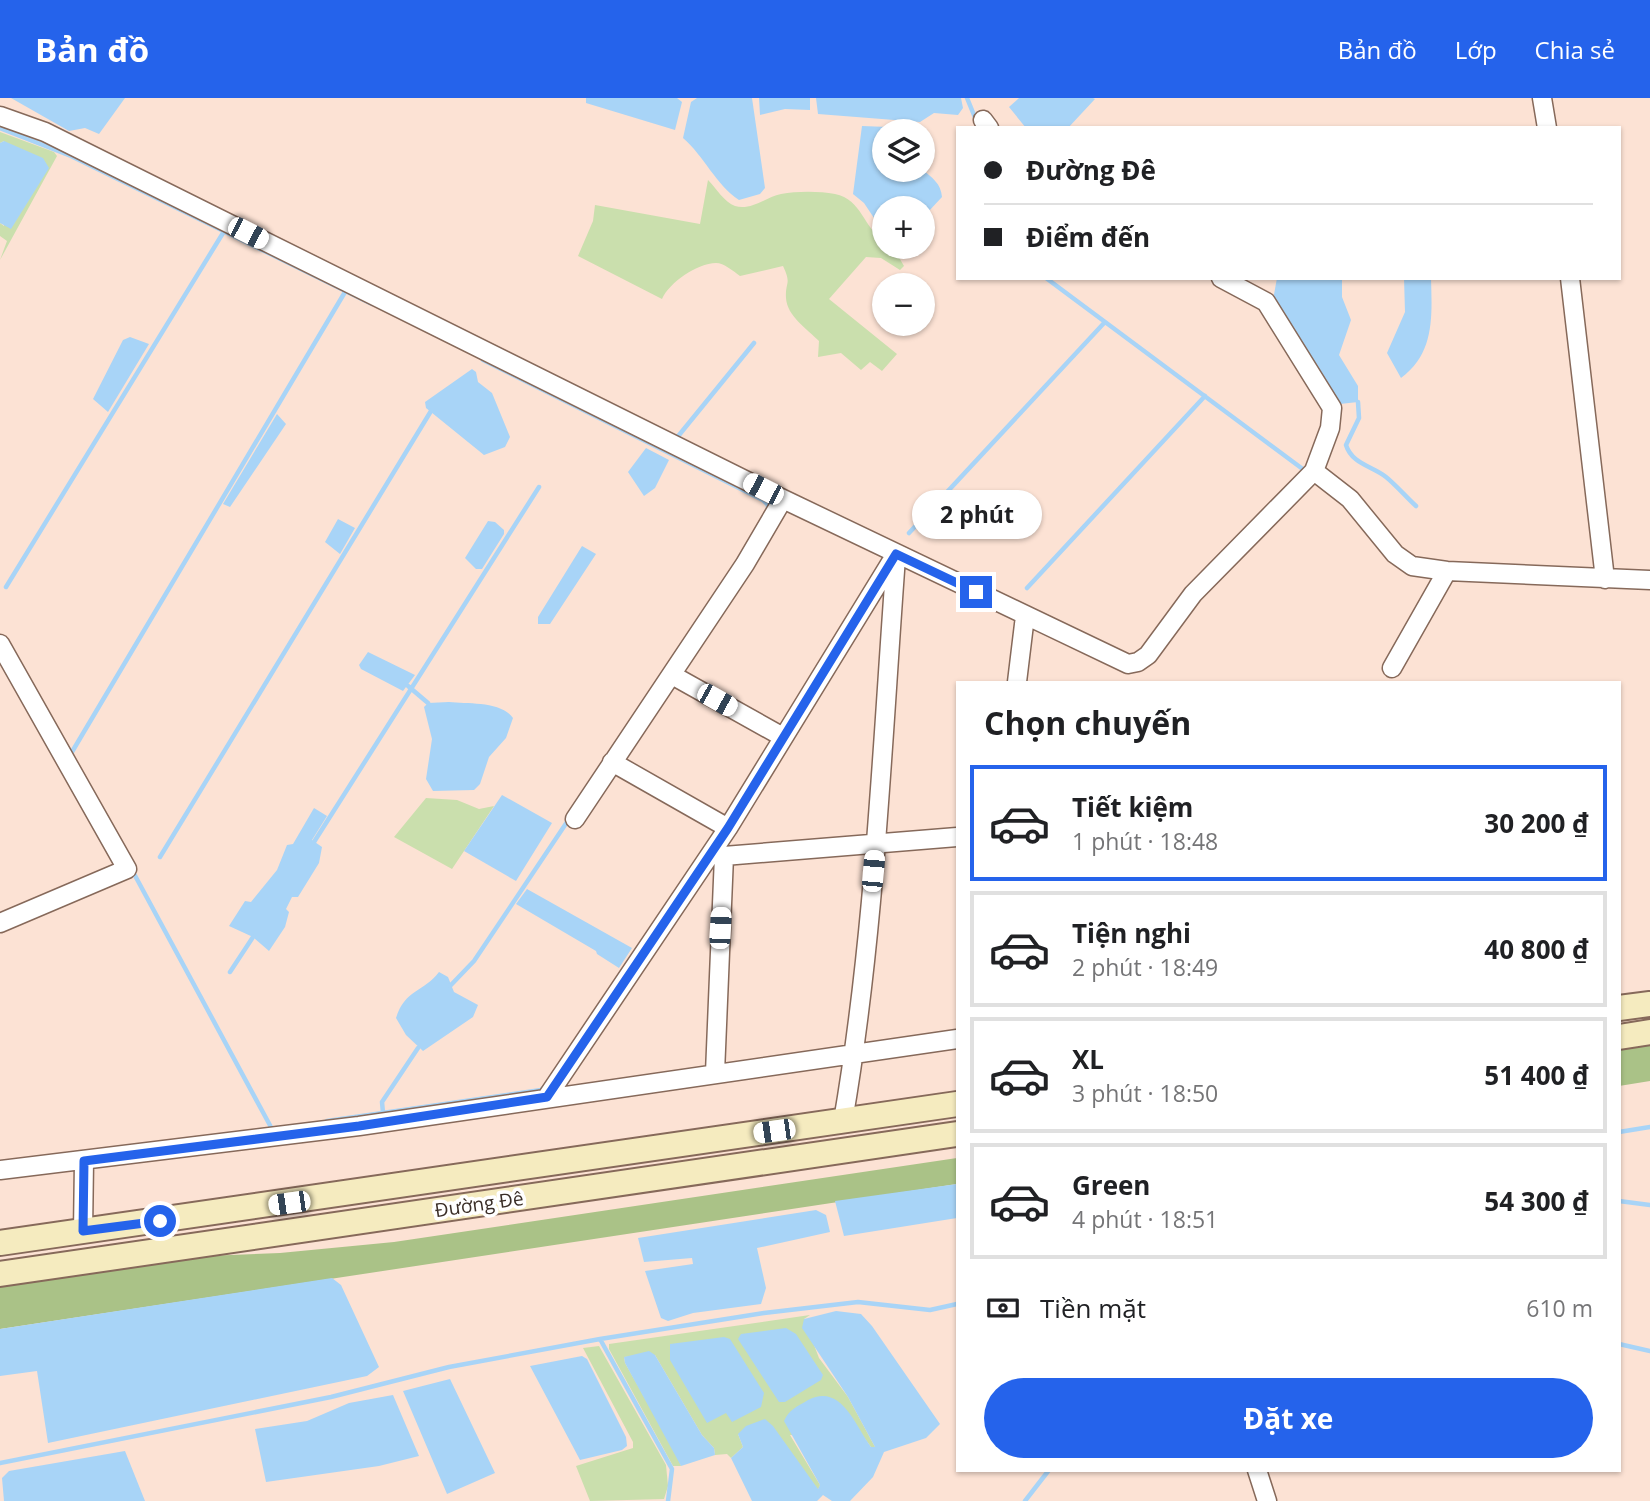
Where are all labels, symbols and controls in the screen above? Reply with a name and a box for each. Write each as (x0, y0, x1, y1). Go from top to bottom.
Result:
text: Bản đồ (35, 27, 149, 72)
text: Bản đồ (1338, 33, 1417, 66)
text: Lớp (1455, 33, 1497, 66)
text: Chia sẻ (1535, 33, 1615, 66)
map controls (872, 119, 935, 336)
button: layers (872, 119, 935, 182)
text: Đường Đê (1026, 152, 1156, 188)
button: + (872, 196, 935, 259)
car (225, 214, 272, 252)
text: Điểm đến (1026, 219, 1150, 255)
button: − (872, 273, 935, 336)
car (740, 470, 787, 508)
callout: 2 phút (911, 490, 1041, 540)
text: 2 phút (940, 498, 1014, 530)
route end (960, 576, 992, 608)
car (694, 681, 741, 719)
text: Chọn chuyến (984, 701, 1191, 744)
text: Tiết kiệm (1072, 789, 1193, 825)
icon: car (988, 792, 1051, 855)
text: 30 200 ₫ (1484, 805, 1589, 841)
text: 1 phút · 18:48 (1072, 825, 1218, 857)
car (861, 849, 886, 893)
car (709, 906, 732, 950)
text: Tiện nghi (1072, 915, 1191, 951)
icon: car (988, 918, 1051, 981)
text: 40 800 ₫ (1484, 931, 1589, 967)
text: 2 phút · 18:49 (1072, 951, 1218, 983)
text: XL (1072, 1041, 1104, 1077)
icon: car (988, 1044, 1051, 1107)
text: 51 400 ₫ (1484, 1057, 1589, 1093)
text: 3 phút · 18:50 (1072, 1077, 1218, 1109)
car (752, 1118, 797, 1144)
text: Green (1072, 1167, 1150, 1203)
icon: car (988, 1170, 1051, 1233)
text: 54 300 ₫ (1484, 1183, 1589, 1219)
street label: Đường Đê (433, 1185, 525, 1223)
car (267, 1190, 312, 1216)
text: 4 phút · 18:51 (1072, 1203, 1218, 1235)
route start (144, 1205, 176, 1237)
icon: cash (984, 1289, 1022, 1327)
text: Tiền mặt (1040, 1290, 1146, 1326)
text: 610 m (1526, 1292, 1593, 1324)
button: Đặt xe (984, 1378, 1593, 1458)

